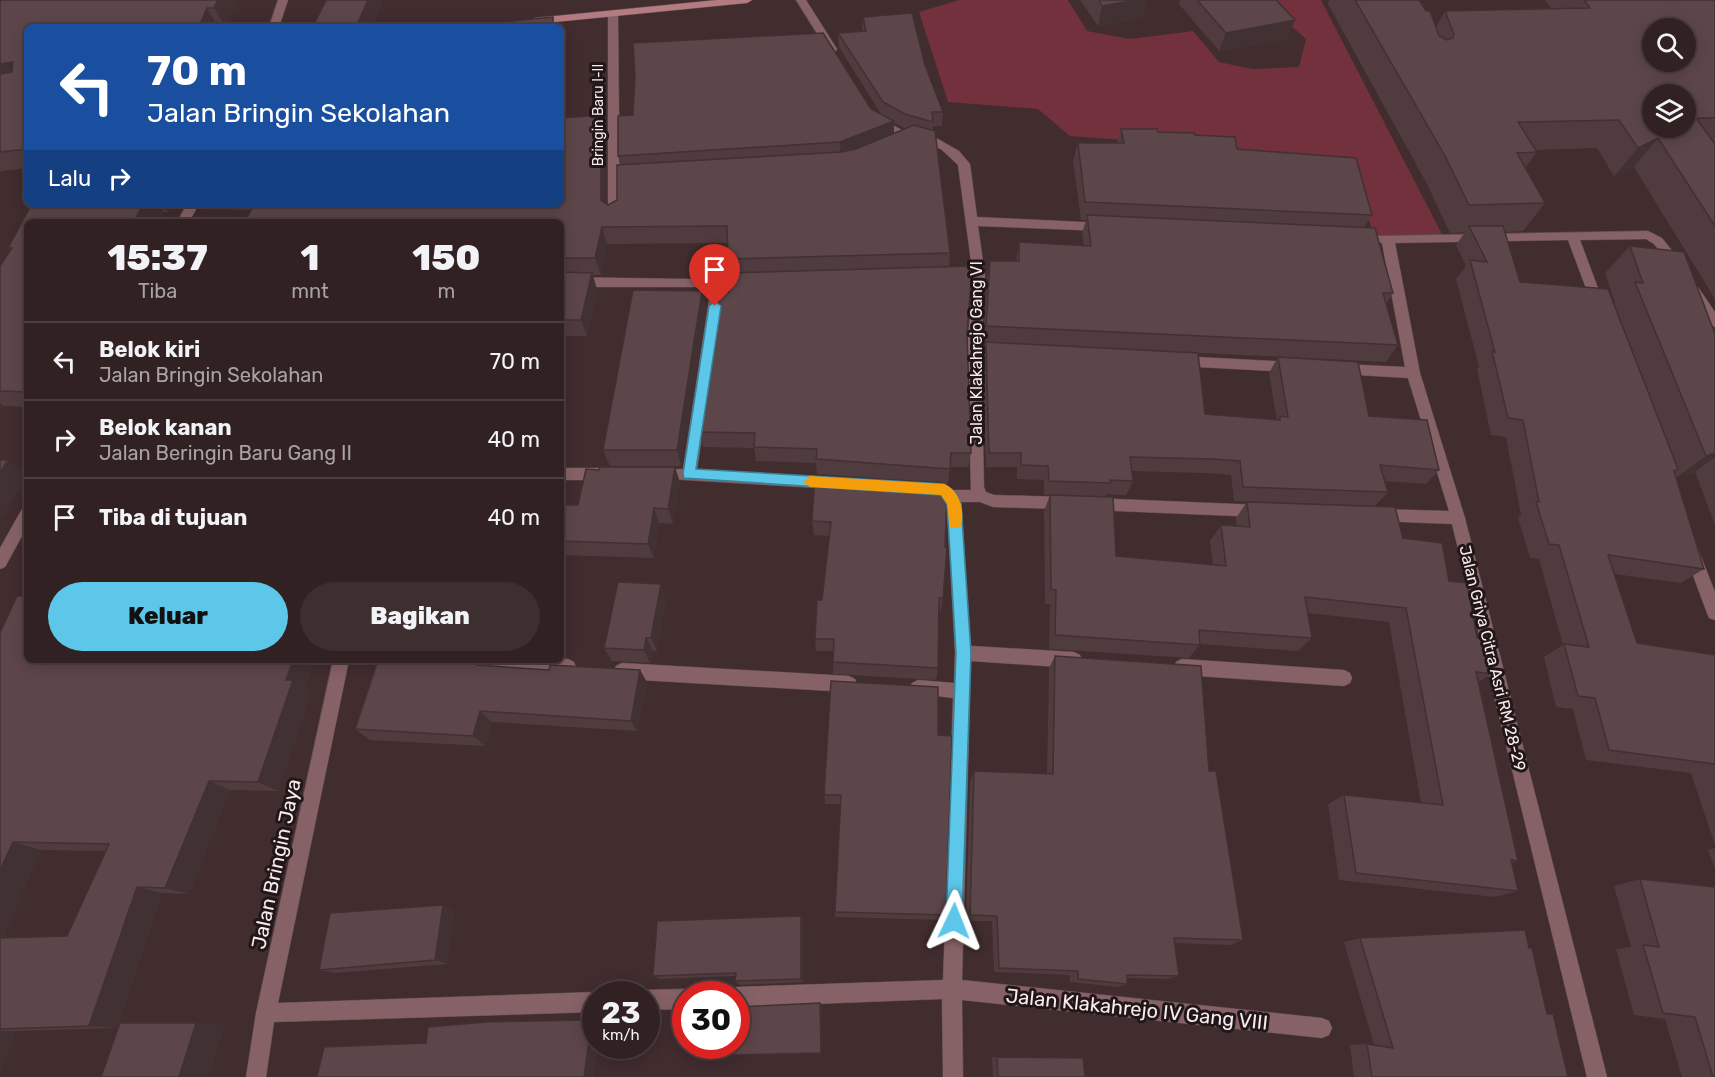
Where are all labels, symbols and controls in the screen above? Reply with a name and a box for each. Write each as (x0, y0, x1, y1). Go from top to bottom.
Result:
map controls (1642, 18, 1696, 138)
button: search (1642, 18, 1696, 72)
text: 70 m (147, 46, 247, 96)
icon: left (48, 48, 126, 126)
street label: Bringin Baru I-II (590, 64, 607, 166)
button: layers (1642, 84, 1696, 138)
text: Jalan Bringin Sekolahan (147, 97, 450, 129)
icon: right (103, 162, 136, 195)
text: Lalu (48, 165, 91, 192)
text: 15:37 (107, 236, 208, 279)
text: 1 (301, 236, 320, 279)
text: 150 (412, 236, 480, 279)
pin (689, 244, 740, 306)
icon: arrive (698, 253, 731, 286)
street label: Jalan Klakahrejo Gang VI (967, 261, 986, 445)
text: Tiba (138, 279, 177, 303)
text: mnt (291, 279, 329, 303)
text: m (438, 279, 455, 303)
text: Belok kiri (99, 336, 200, 363)
icon: left (48, 345, 81, 378)
text: 70 m (490, 348, 540, 375)
text: Jalan Bringin Sekolahan (99, 363, 323, 387)
text: Belok kanan (99, 414, 232, 441)
icon: right (48, 423, 81, 456)
text: 40 m (487, 426, 540, 453)
text: Jalan Beringin Baru Gang II (99, 441, 352, 465)
icon: arrive (48, 501, 81, 534)
text: Tiba di tujuan (99, 504, 247, 531)
text: 40 m (487, 504, 540, 531)
street label: Jalan Griya Citra Asri RM 28-29 (1455, 543, 1530, 773)
button: Keluar (48, 582, 288, 651)
button: Bagikan (300, 582, 540, 651)
street label: Jalan Bringin Jaya (246, 777, 306, 951)
position arrow (922, 889, 986, 953)
speed limit sign: 30 (672, 981, 750, 1059)
street label: Jalan Klakahrejo IV Gang VIII (1005, 983, 1269, 1035)
text: 23 (601, 995, 641, 1031)
text: km/h (602, 1026, 640, 1044)

